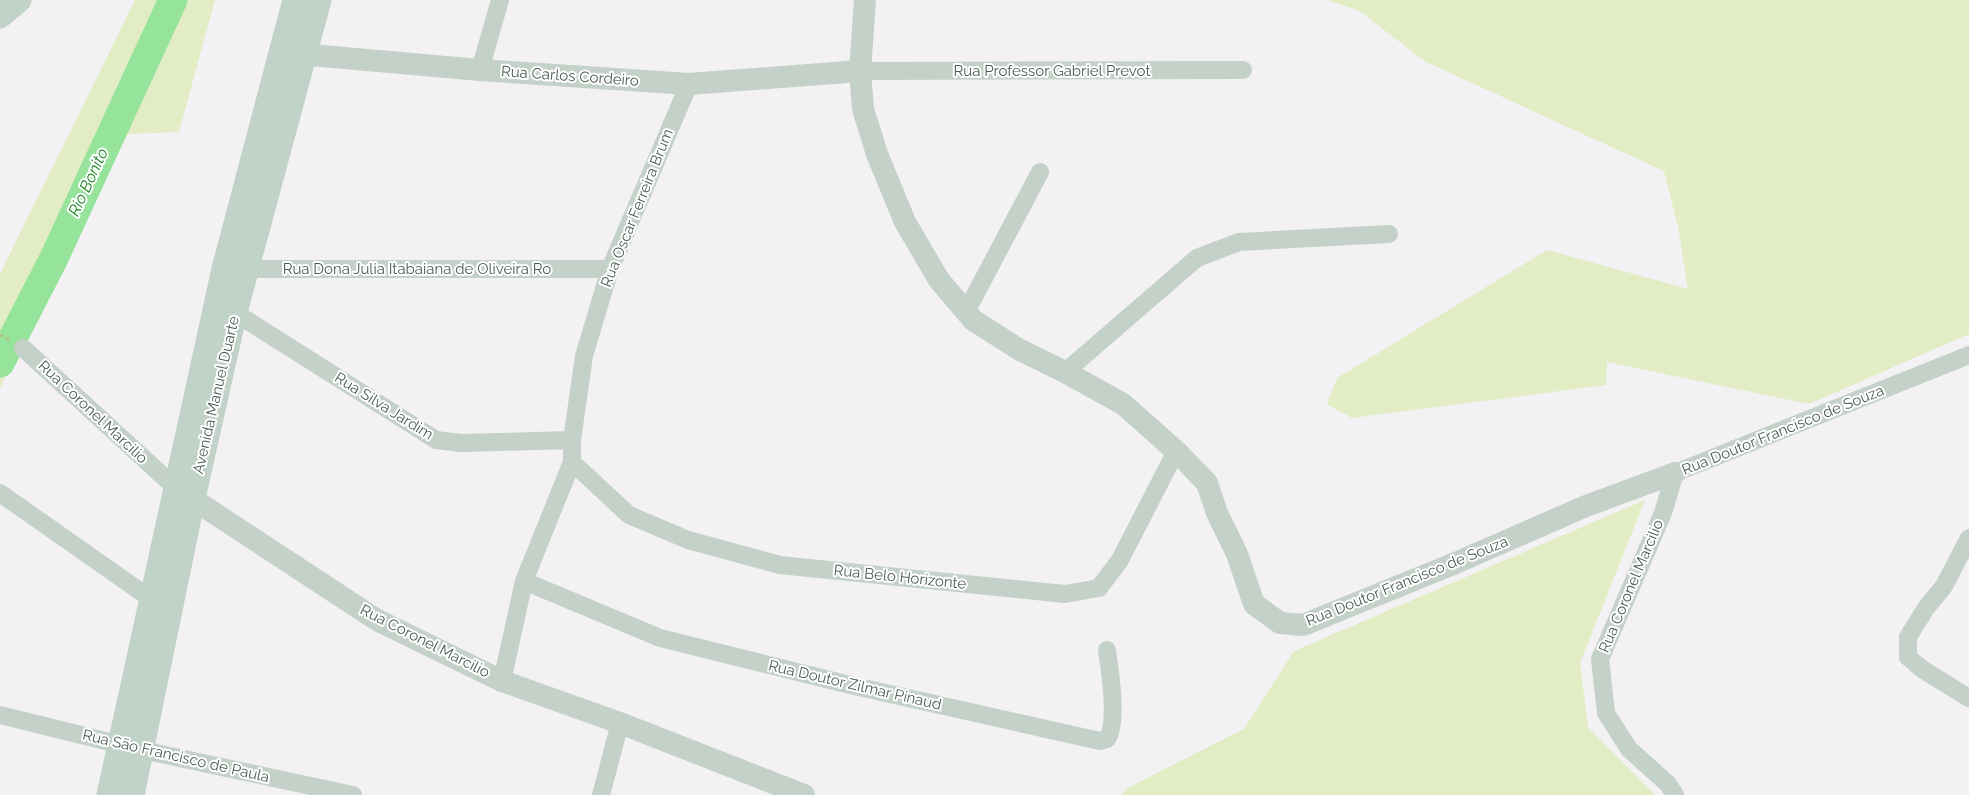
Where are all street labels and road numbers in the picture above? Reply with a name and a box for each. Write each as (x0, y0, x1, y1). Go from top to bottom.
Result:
street label: Rua Carlos Cordeiro (501, 62, 640, 90)
street label: Rua Professor Gabriel Prevot (954, 62, 1150, 80)
street label: Rua Oscar Ferreira Brum (597, 126, 677, 290)
street label: Rua Dona Julia Itabaiana de Oliveira Ro (283, 260, 551, 278)
street label: Avenida Manuel Duarte (189, 314, 243, 476)
street label: Rua Coronel Marcilio (35, 357, 151, 467)
street label: Rua Silva Jardim (331, 368, 437, 444)
street label: Rua Doutor Francisco de Souza (1679, 381, 1887, 479)
street label: Rua Coronel Marcilio (1595, 517, 1667, 655)
street label: Rua Doutor Francisco de Souza (1303, 532, 1511, 630)
street label: Rua Belo Horizonte (833, 561, 967, 593)
street label: Rua Coronel Marcilio (357, 601, 493, 681)
street label: Rua Doutor Zilmar Pinaud (767, 656, 943, 714)
street label: Rua São Francisco de Paula (81, 726, 271, 786)

